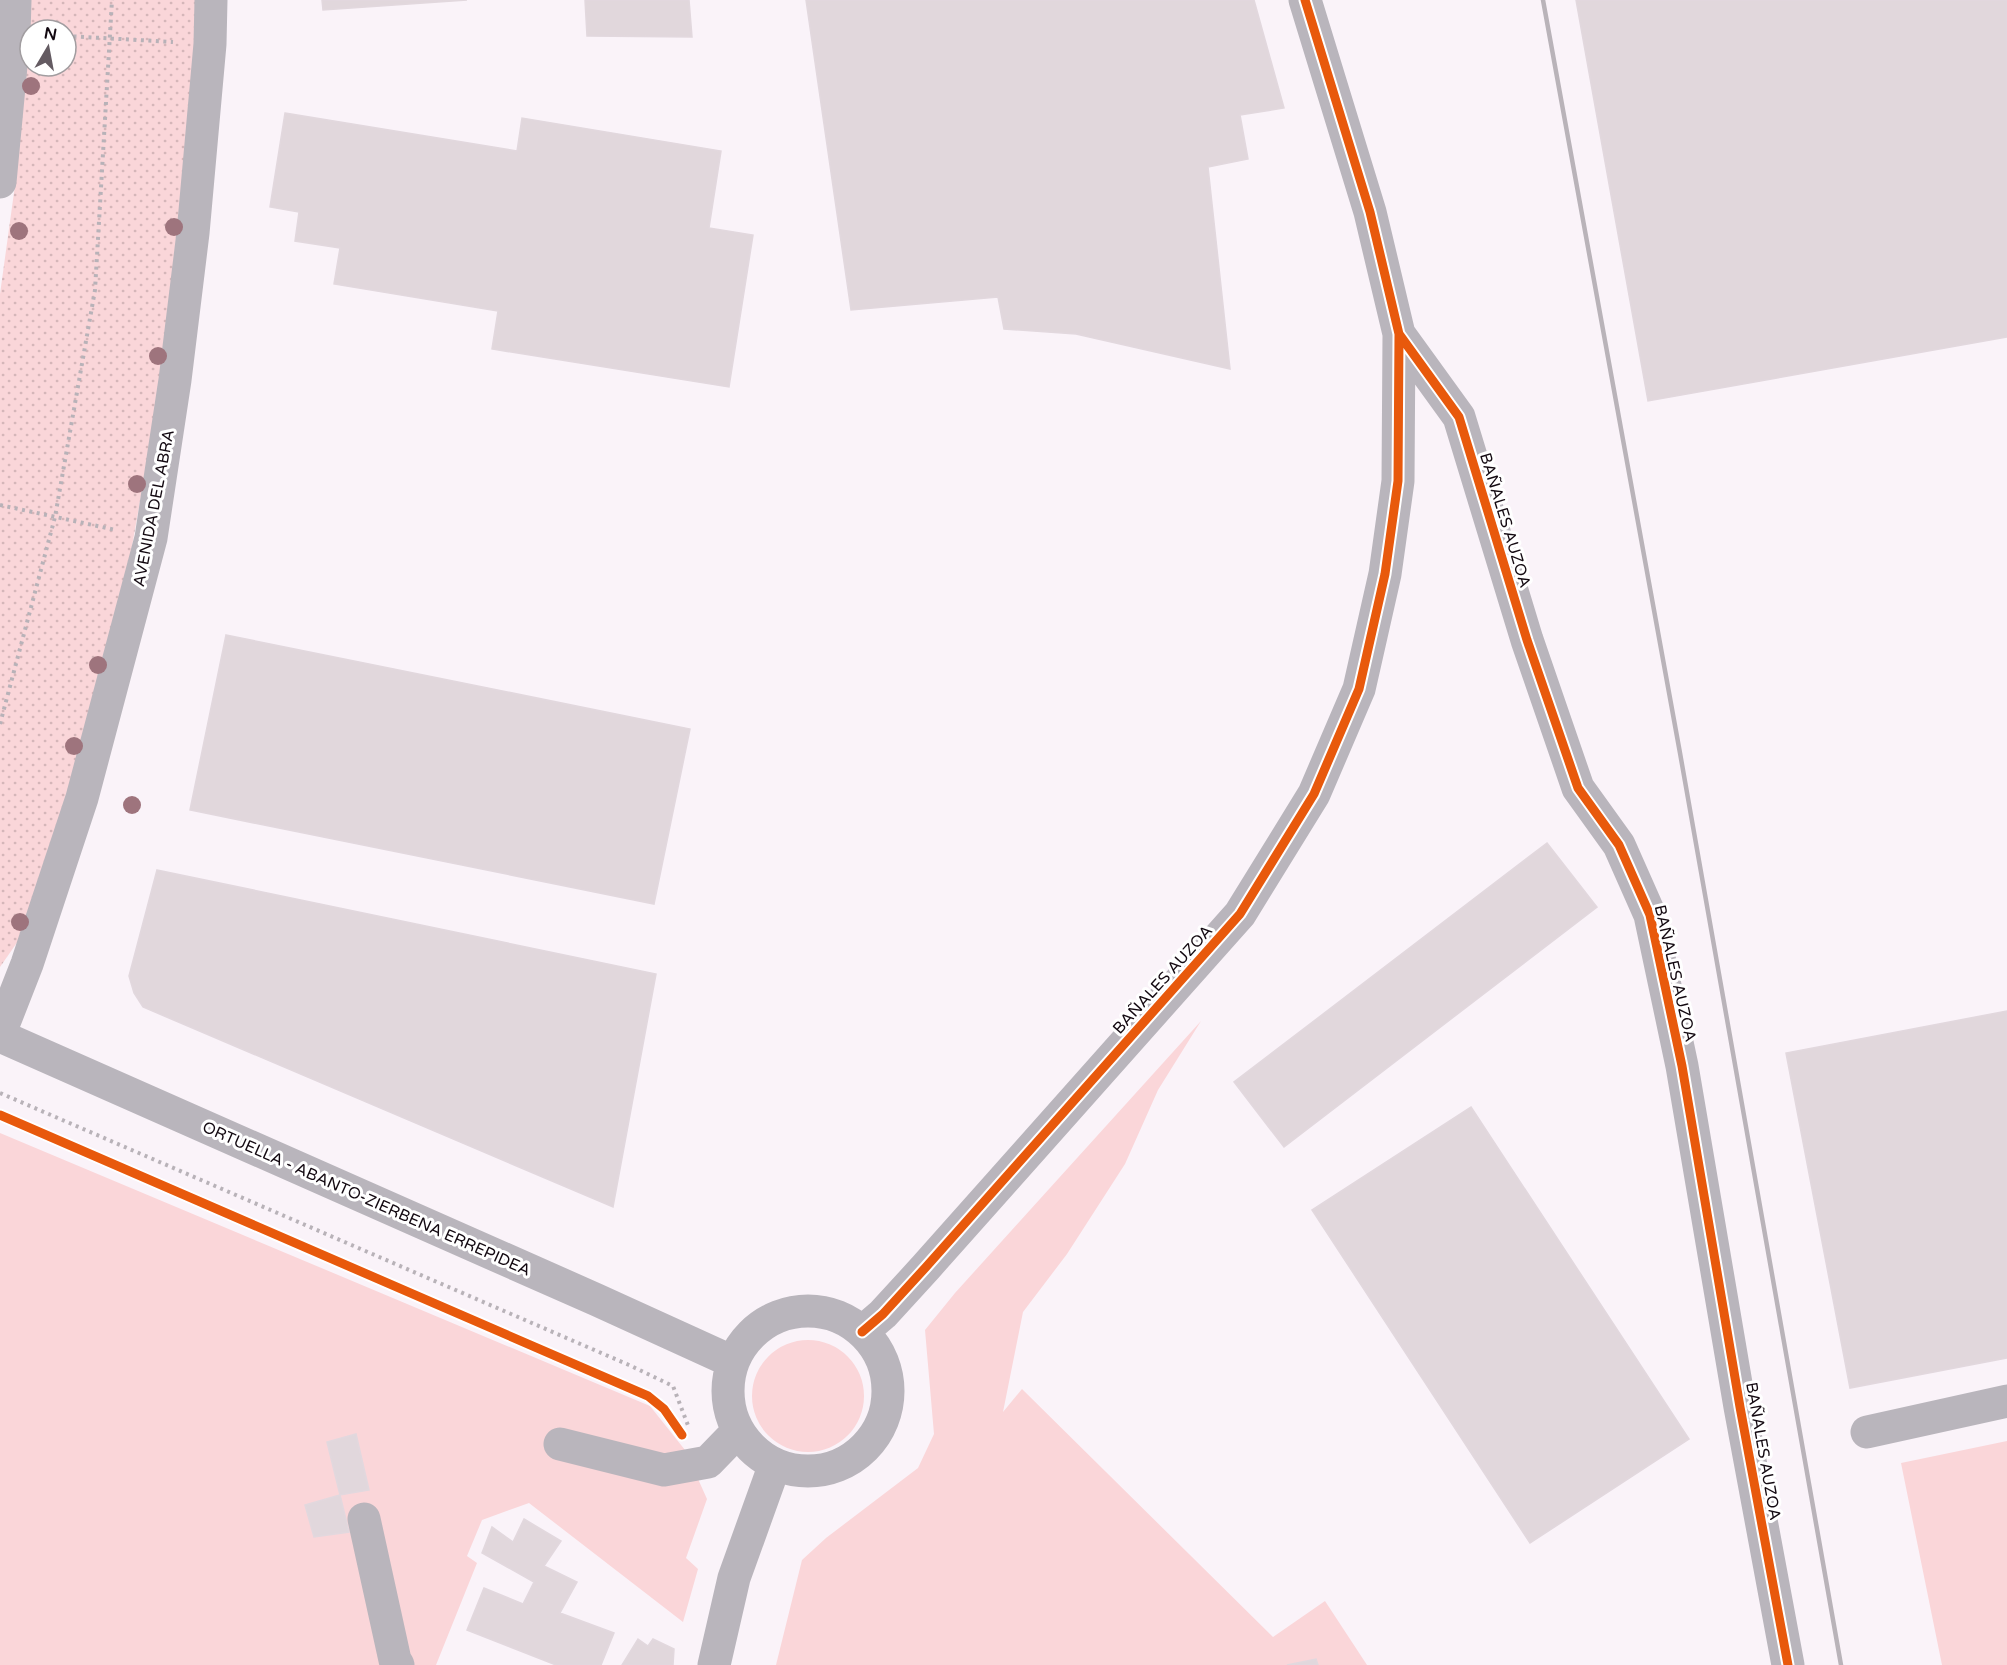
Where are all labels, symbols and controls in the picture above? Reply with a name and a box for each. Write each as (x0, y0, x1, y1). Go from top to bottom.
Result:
north arrow (18, 18, 78, 78)
text: N (42, 23, 58, 45)
street label: AVENIDA DEL ABRA (129, 428, 179, 589)
street label: BAÑALES AUZOA (1475, 450, 1535, 590)
street label: BAÑALES AUZOA (1650, 903, 1701, 1044)
street label: BAÑALES AUZOA (1109, 921, 1217, 1038)
street label: ORTUELLA - ABANTO-ZIERBENA ERREPIDEA (199, 1117, 534, 1281)
street label: BAÑALES AUZOA (1741, 1381, 1785, 1522)

